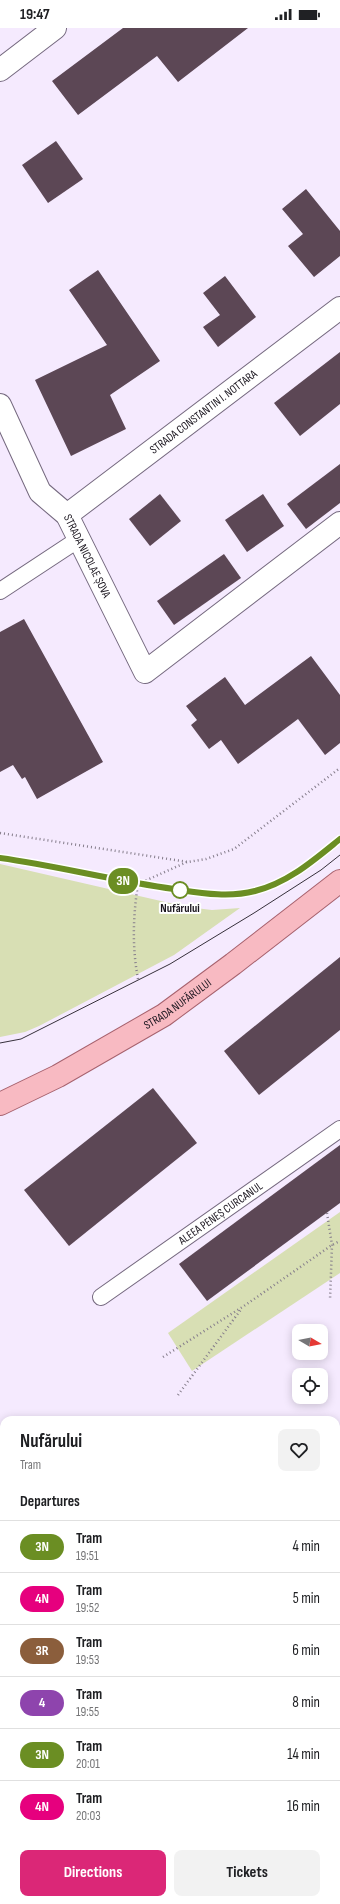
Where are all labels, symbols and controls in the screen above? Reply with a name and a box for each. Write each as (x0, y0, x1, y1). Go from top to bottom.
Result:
text: 19:47 (20, 5, 50, 24)
street label: STRADA CONSTANTIN I. NOTTARA (147, 366, 261, 457)
street label: STRADA NICOLAE ȘOVA (60, 512, 115, 601)
line badge: 3N (105, 868, 141, 894)
text: 3N (116, 872, 130, 889)
marker: Nufărului (171, 881, 189, 899)
place label: Nufărului (160, 901, 200, 916)
street label: STRADA NUFĂRULUI (141, 975, 214, 1033)
street label: ALEEA PENEȘ CURCANUL (175, 1178, 266, 1248)
north arrow (292, 1324, 328, 1360)
map controls (292, 1324, 328, 1404)
button: locate (292, 1368, 328, 1404)
button: heart (278, 1429, 320, 1471)
text: Nufărului (20, 1430, 82, 1453)
text: Tram (20, 1457, 41, 1473)
text: Departures (20, 1492, 80, 1511)
text: Tram (76, 1529, 102, 1548)
text: 4 min (293, 1537, 320, 1556)
text: 3N (35, 1538, 49, 1555)
text: 19:51 (76, 1548, 99, 1564)
text: Tram (76, 1581, 102, 1600)
text: 5 min (293, 1589, 320, 1608)
text: 4N (35, 1590, 49, 1607)
text: 19:52 (76, 1600, 99, 1616)
text: Tram (76, 1633, 102, 1652)
text: 6 min (292, 1641, 320, 1660)
text: 3R (35, 1642, 49, 1659)
text: 19:53 (76, 1652, 99, 1668)
text: Tram (76, 1685, 102, 1704)
text: 8 min (292, 1693, 320, 1712)
text: 4 (39, 1694, 45, 1711)
text: 19:55 (76, 1704, 99, 1720)
text: Tram (76, 1737, 102, 1756)
text: 14 min (287, 1745, 320, 1764)
text: 3N (35, 1746, 49, 1763)
text: 20:01 (76, 1756, 100, 1772)
text: Tram (76, 1789, 102, 1808)
text: 16 min (287, 1797, 320, 1816)
text: 4N (35, 1798, 49, 1815)
text: 20:03 (76, 1808, 101, 1824)
button: Directions (20, 1850, 166, 1896)
button: Tickets (174, 1850, 320, 1896)

